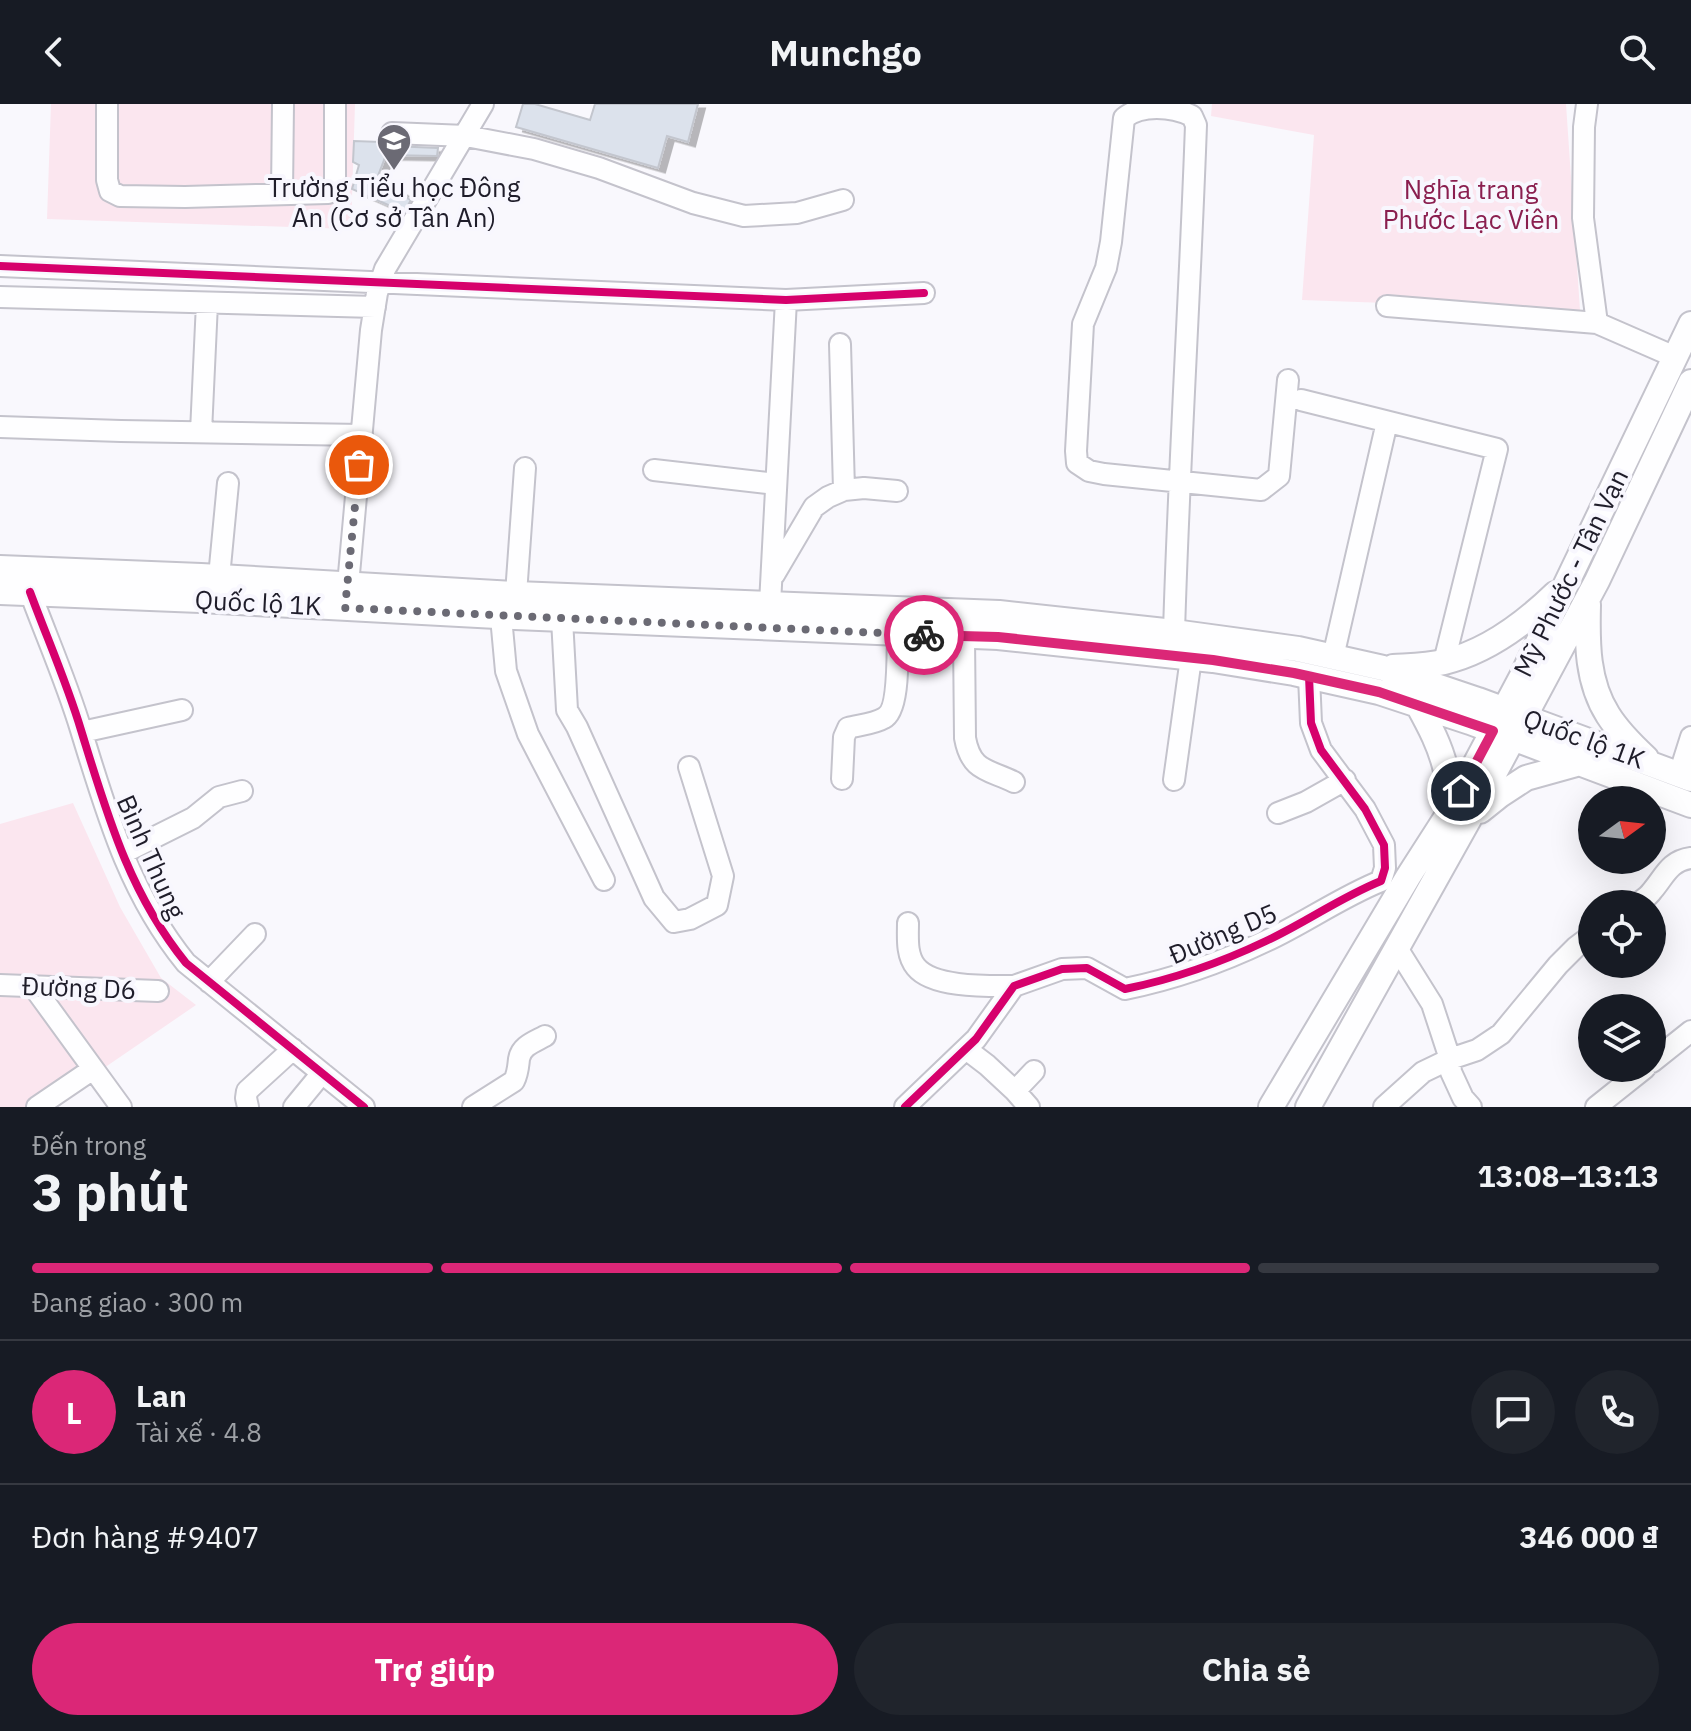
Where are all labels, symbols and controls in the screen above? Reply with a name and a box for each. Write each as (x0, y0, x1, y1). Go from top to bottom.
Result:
text: Munchgo (769, 29, 922, 76)
icon: back (32, 30, 76, 74)
icon: search (1615, 30, 1659, 74)
school or university icon: Trường Tiểu học Đông An (Cơ sở Tân An) (375, 122, 413, 172)
place label: Trường Tiểu học Đông An (Cơ sở Tân An) (268, 170, 521, 234)
park label: Nghĩa trang Phước Lạc Viên (1383, 172, 1559, 236)
pin (325, 431, 393, 499)
icon: bag (337, 443, 381, 487)
street label: Mỹ Phước - Tân Vạn (1505, 463, 1635, 682)
street label: Quốc lộ 1K (194, 582, 322, 622)
courier (884, 595, 964, 675)
icon: bike (902, 613, 946, 657)
street label: Quốc lộ 1K (1519, 700, 1650, 776)
pin (1427, 757, 1495, 825)
icon: home (1439, 769, 1483, 813)
north arrow (1578, 786, 1666, 874)
map controls (1578, 786, 1666, 1082)
street label: Bình Thung (110, 789, 194, 924)
button: locate (1578, 890, 1666, 978)
street label: Đường D5 (1163, 895, 1282, 971)
street label: Đường D6 (21, 968, 137, 1006)
button: layers (1578, 994, 1666, 1082)
text: Đến trong (32, 1128, 146, 1162)
text: 13:08–13:13 (1478, 1156, 1659, 1195)
text: 3 phút (32, 1158, 189, 1225)
text: Đang giao · 300 m (32, 1285, 243, 1319)
button: chat (1471, 1370, 1555, 1454)
button: phone (1575, 1370, 1659, 1454)
text: Lan (136, 1376, 187, 1415)
text: L (66, 1393, 82, 1432)
text: Tài xế · 4.8 (136, 1415, 262, 1449)
text: Đơn hàng #9407 (32, 1517, 260, 1556)
text: 346 000 ₫ (1520, 1517, 1659, 1556)
button: Trợ giúp (32, 1623, 838, 1715)
button: Chia sẻ (854, 1623, 1659, 1715)

